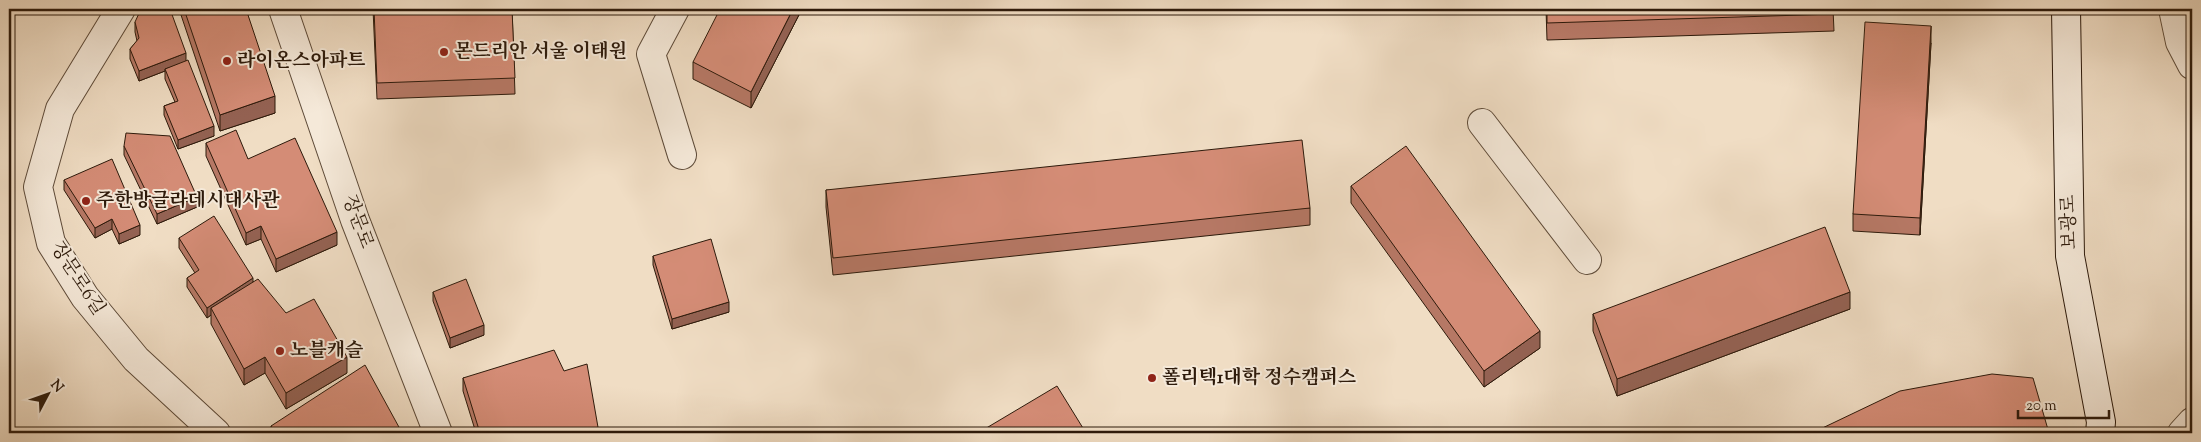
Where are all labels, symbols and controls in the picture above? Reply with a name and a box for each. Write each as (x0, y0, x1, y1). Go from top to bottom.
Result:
place label: 몬드리안 서울 이태원 (454, 39, 627, 66)
marker: 몬드리안 서울 이태원 (438, 46, 450, 58)
place label: 라이온스아파트 (237, 48, 366, 75)
marker: 라이온스아파트 (221, 55, 233, 67)
place label: 주한방글라데시대사관 (96, 188, 280, 215)
street label: 장문로 (335, 192, 379, 252)
street label: 보광로 (2056, 194, 2084, 250)
marker: 주한방글라데시대사관 (80, 195, 92, 207)
street label: 장문로6길 (43, 237, 111, 321)
place label: 노블캐슬 (290, 338, 364, 365)
marker: 노블캐슬 (274, 345, 286, 357)
place label: 폴리텍1대학 정수캠퍼스 (1162, 365, 1357, 392)
north arrow (22, 370, 72, 420)
marker: 폴리텍1대학 정수캠퍼스 (1146, 372, 1158, 384)
text: N (45, 376, 68, 398)
scale bar (2018, 387, 2110, 419)
text: 20 m (2026, 396, 2057, 417)

